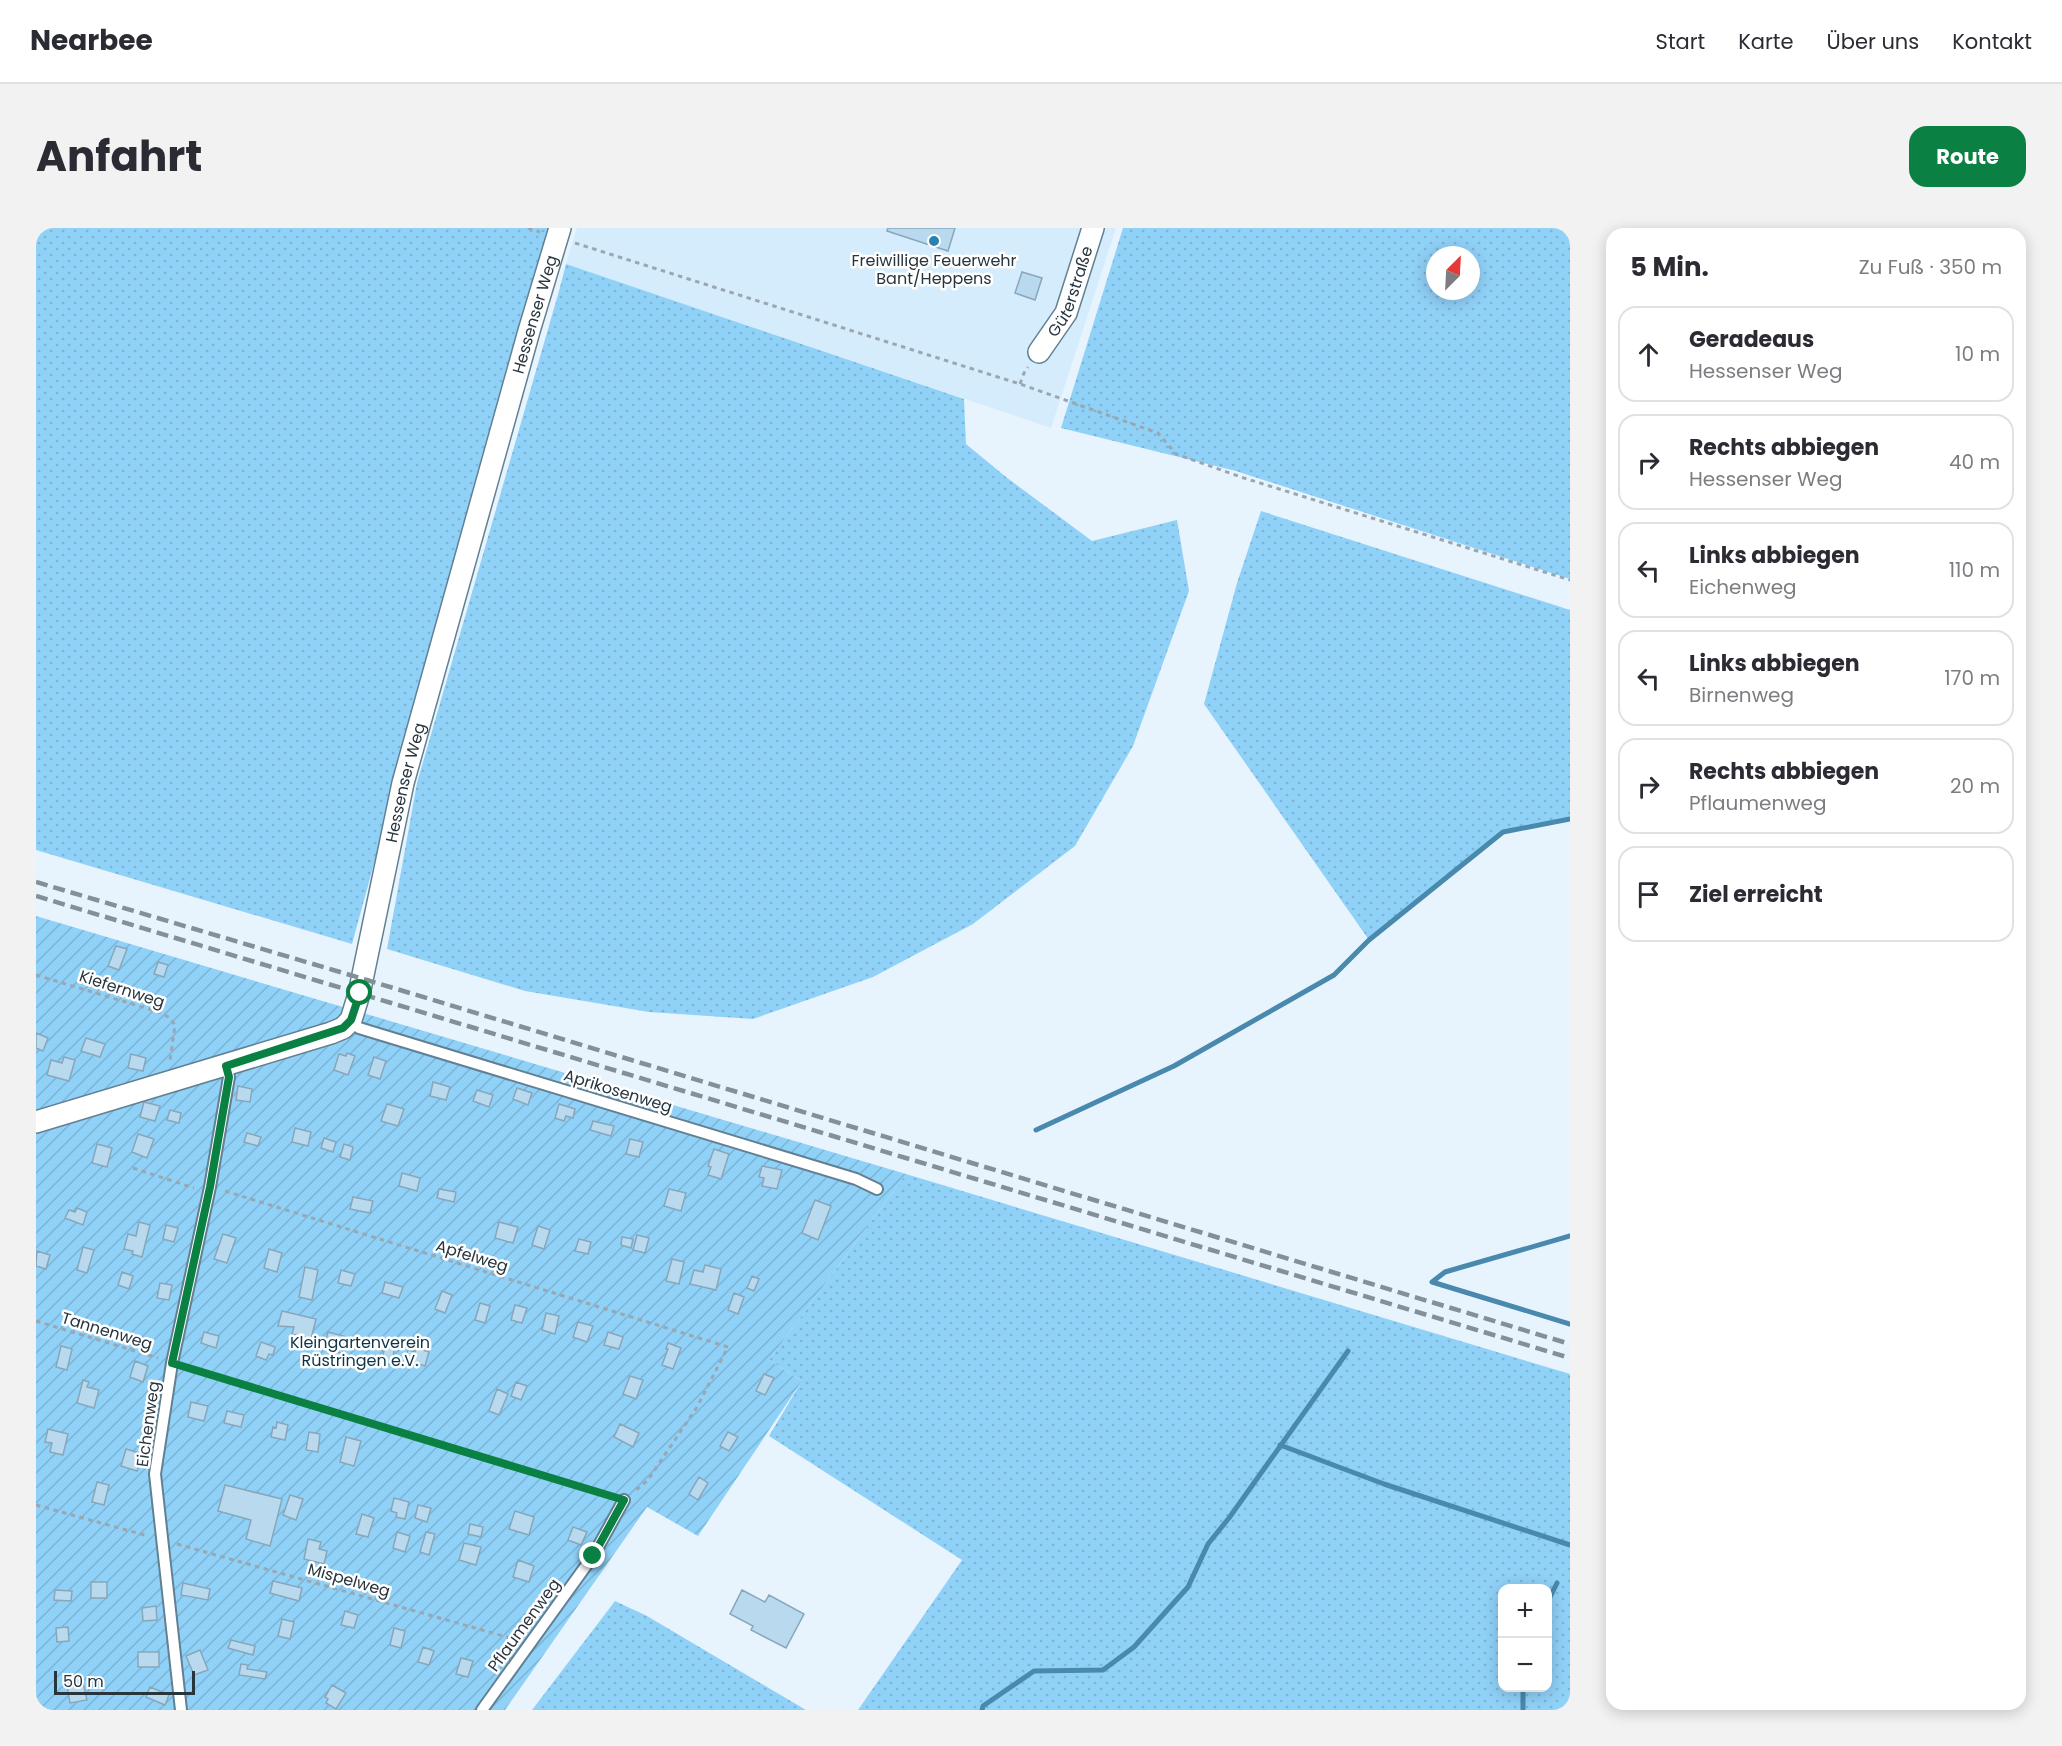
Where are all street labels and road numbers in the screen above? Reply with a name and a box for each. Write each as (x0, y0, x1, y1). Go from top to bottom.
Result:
street label: Güterstraße (1041, 243, 1098, 341)
street label: Hessenser Weg (506, 252, 563, 376)
street label: Hessenser Weg (379, 720, 431, 845)
street label: Kiefernweg (76, 964, 168, 1014)
street label: Aprikosenweg (561, 1064, 675, 1118)
street label: Apfelweg (433, 1234, 511, 1278)
street label: Tannenweg (59, 1306, 155, 1356)
street label: Eichenweg (131, 1380, 165, 1468)
street label: Mispelweg (305, 1557, 393, 1603)
street label: Pflaumenweg (482, 1574, 566, 1676)

